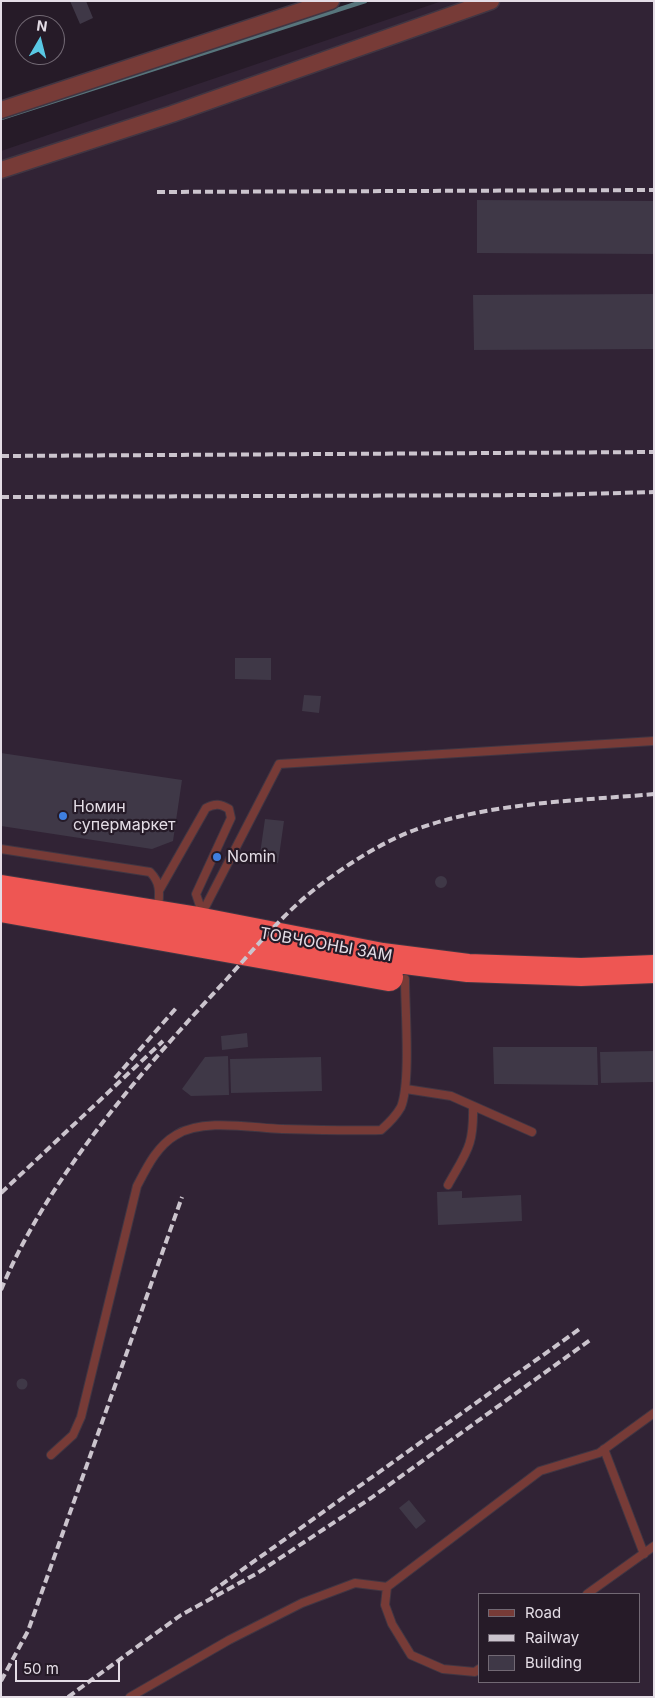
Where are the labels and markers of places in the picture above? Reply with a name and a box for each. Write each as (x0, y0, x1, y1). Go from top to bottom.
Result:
place label: Номин супермаркет (73, 797, 176, 835)
marker: Номин супермаркет (57, 810, 69, 822)
place label: Nomin (227, 847, 276, 867)
marker: Nomin (211, 851, 223, 863)

